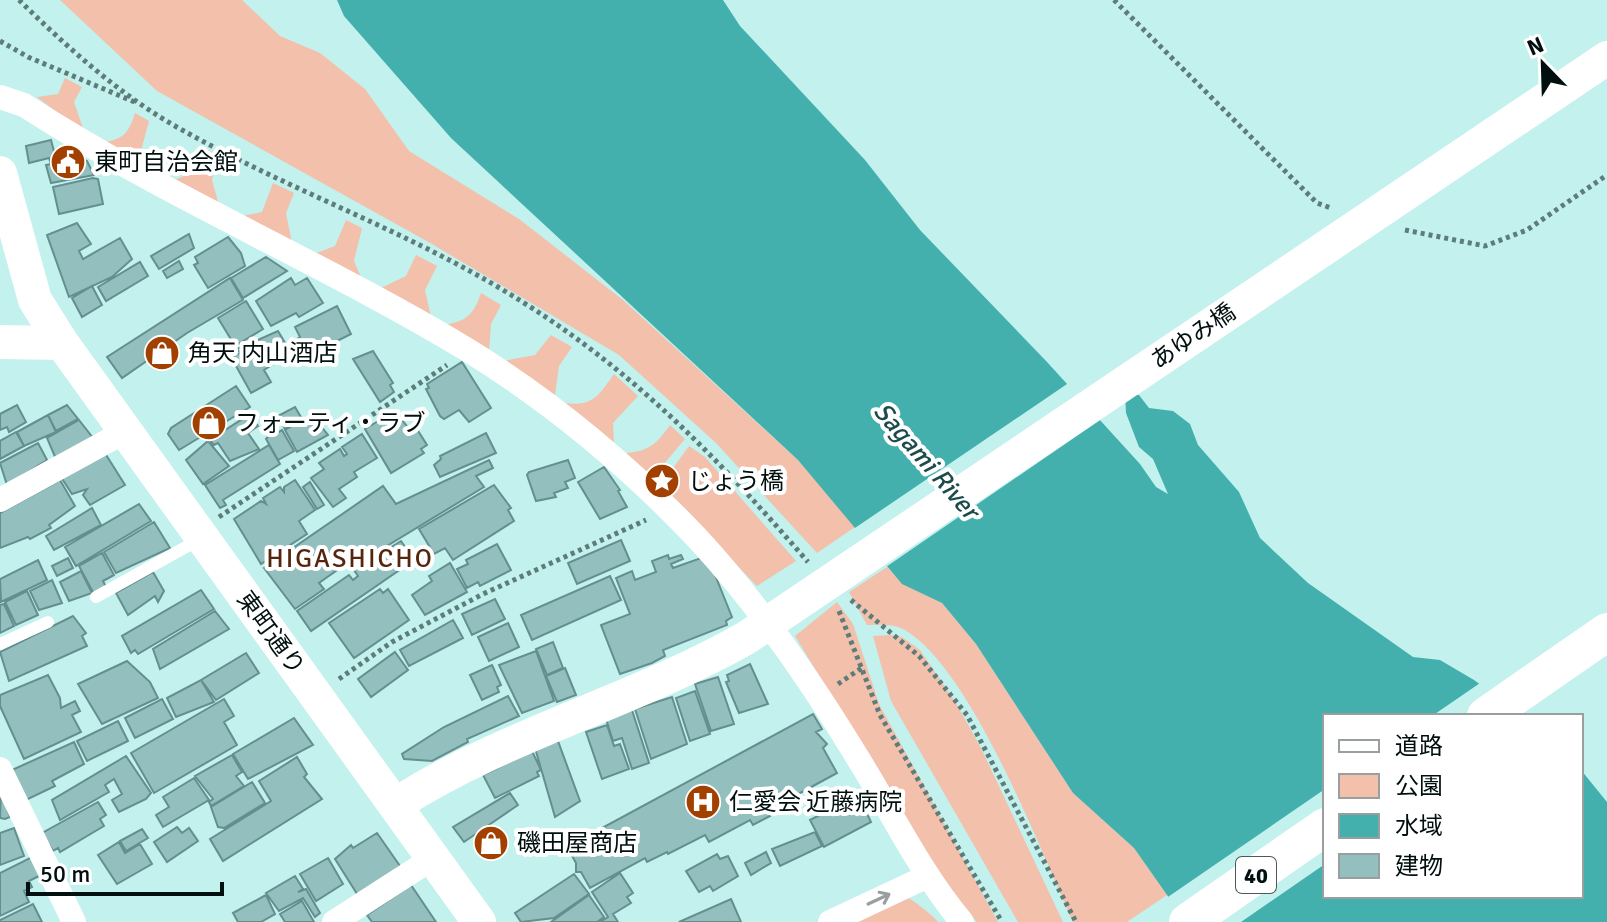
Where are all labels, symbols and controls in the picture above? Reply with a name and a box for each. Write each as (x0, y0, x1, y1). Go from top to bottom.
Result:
north arrow (1503, 24, 1583, 104)
text: N (1523, 31, 1548, 61)
public building icon: 東町自治会館 (49, 143, 87, 181)
place label: 東町自治会館 (94, 147, 238, 177)
street label: あゆみ橋 (1145, 297, 1241, 375)
shop icon: 角天 内山酒店 (143, 334, 181, 372)
place label: 角天 内山酒店 (188, 338, 337, 368)
water label: Sagami River (867, 396, 988, 529)
shop icon: フォーティ・ラブ (190, 404, 228, 442)
place label: フォーティ・ラブ (235, 408, 426, 438)
place icon: じょう橋 (643, 462, 681, 500)
place label: じょう橋 (688, 466, 784, 496)
district label: HIGASHICHO (266, 543, 434, 575)
street label: 東町通り (231, 585, 311, 681)
legend (1323, 714, 1583, 898)
text: 道路 (1395, 731, 1443, 761)
text: 公園 (1395, 771, 1443, 801)
hospital icon: 仁愛会 近藤病院 (684, 783, 722, 821)
place label: 仁愛会 近藤病院 (729, 787, 902, 817)
text: 水域 (1395, 811, 1443, 841)
shop icon: 磯田屋商店 (472, 824, 510, 862)
place label: 磯田屋商店 (517, 828, 637, 858)
scale bar (28, 846, 222, 896)
text: 建物 (1395, 851, 1443, 881)
road number: 40 (1236, 857, 1276, 893)
text: 50 m (40, 859, 90, 889)
one-way arrow (867, 891, 891, 906)

